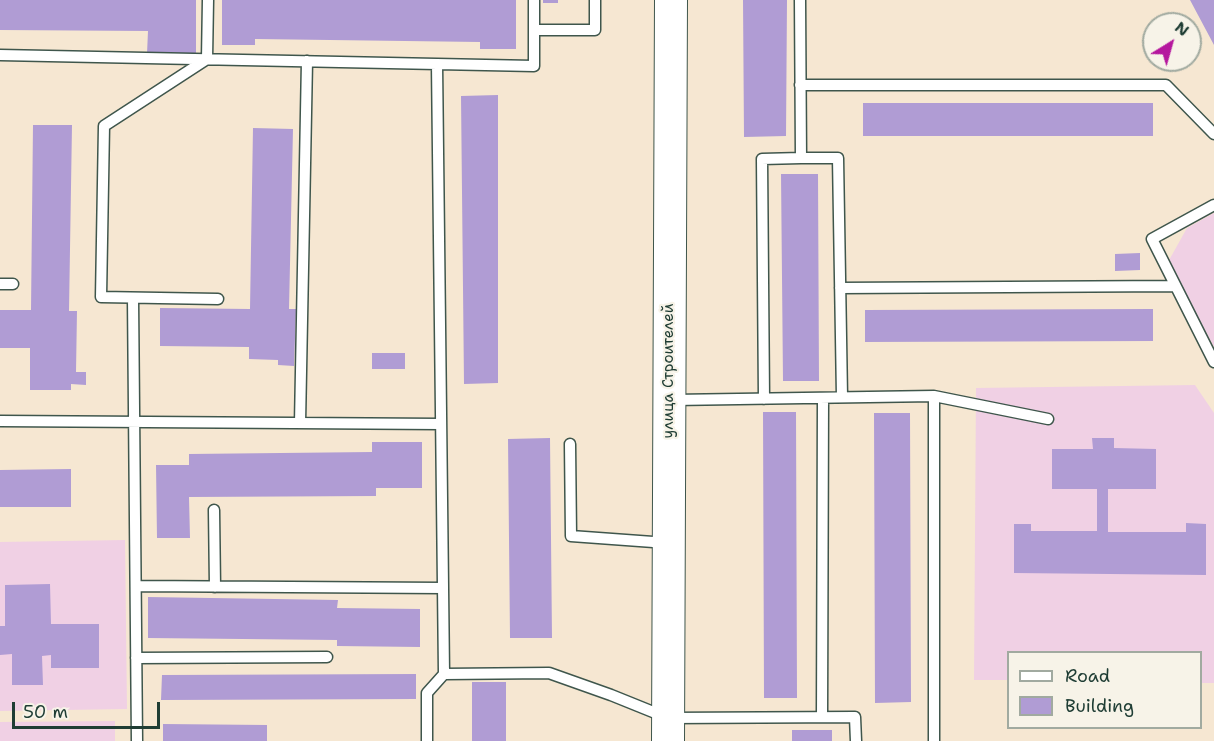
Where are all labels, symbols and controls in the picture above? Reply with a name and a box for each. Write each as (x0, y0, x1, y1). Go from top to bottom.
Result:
north arrow (1142, 12, 1202, 72)
text: N (1171, 17, 1193, 41)
street label: улица Строителей (660, 304, 678, 438)
legend (1007, 651, 1202, 729)
text: Road (1065, 664, 1110, 688)
scale bar (15, 690, 164, 728)
text: Building (1065, 694, 1134, 718)
text: 50 m (23, 700, 68, 724)

